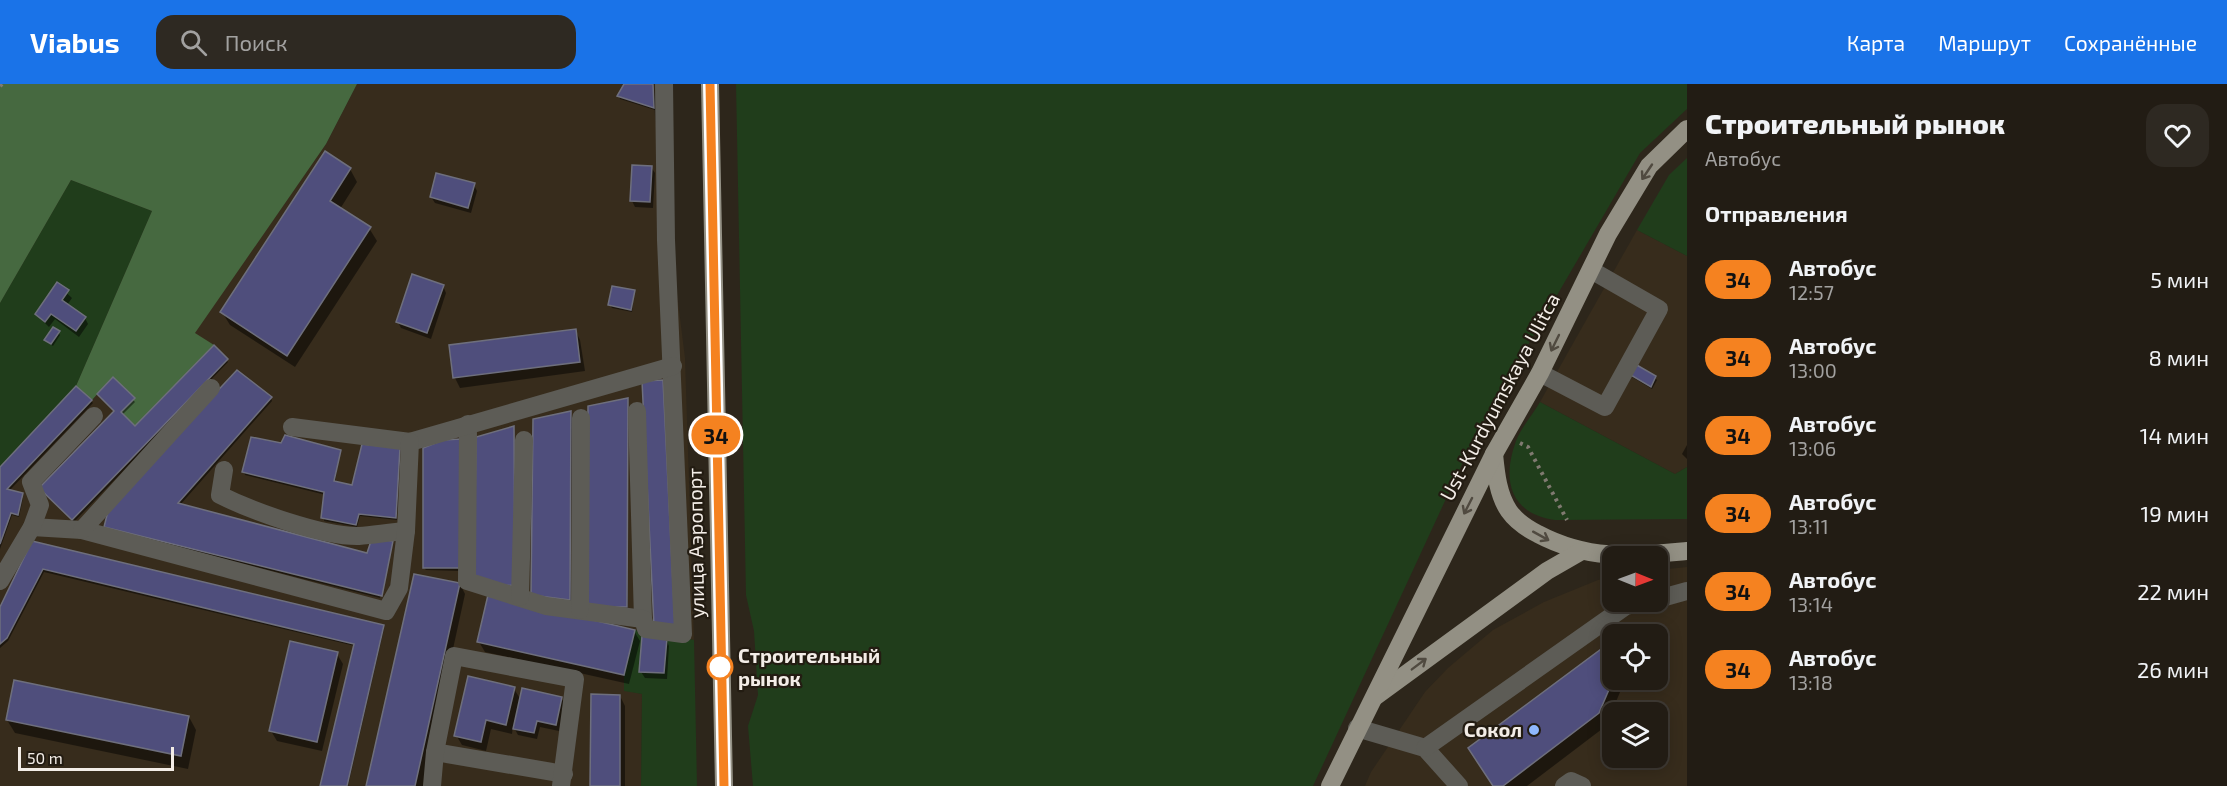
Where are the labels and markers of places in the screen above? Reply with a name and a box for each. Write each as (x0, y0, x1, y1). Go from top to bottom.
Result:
place label: Строительный рынок (738, 643, 880, 690)
marker: Строительный рынок (707, 654, 733, 680)
place label: Сокол (1464, 717, 1522, 741)
marker: Сокол (1527, 723, 1541, 737)

